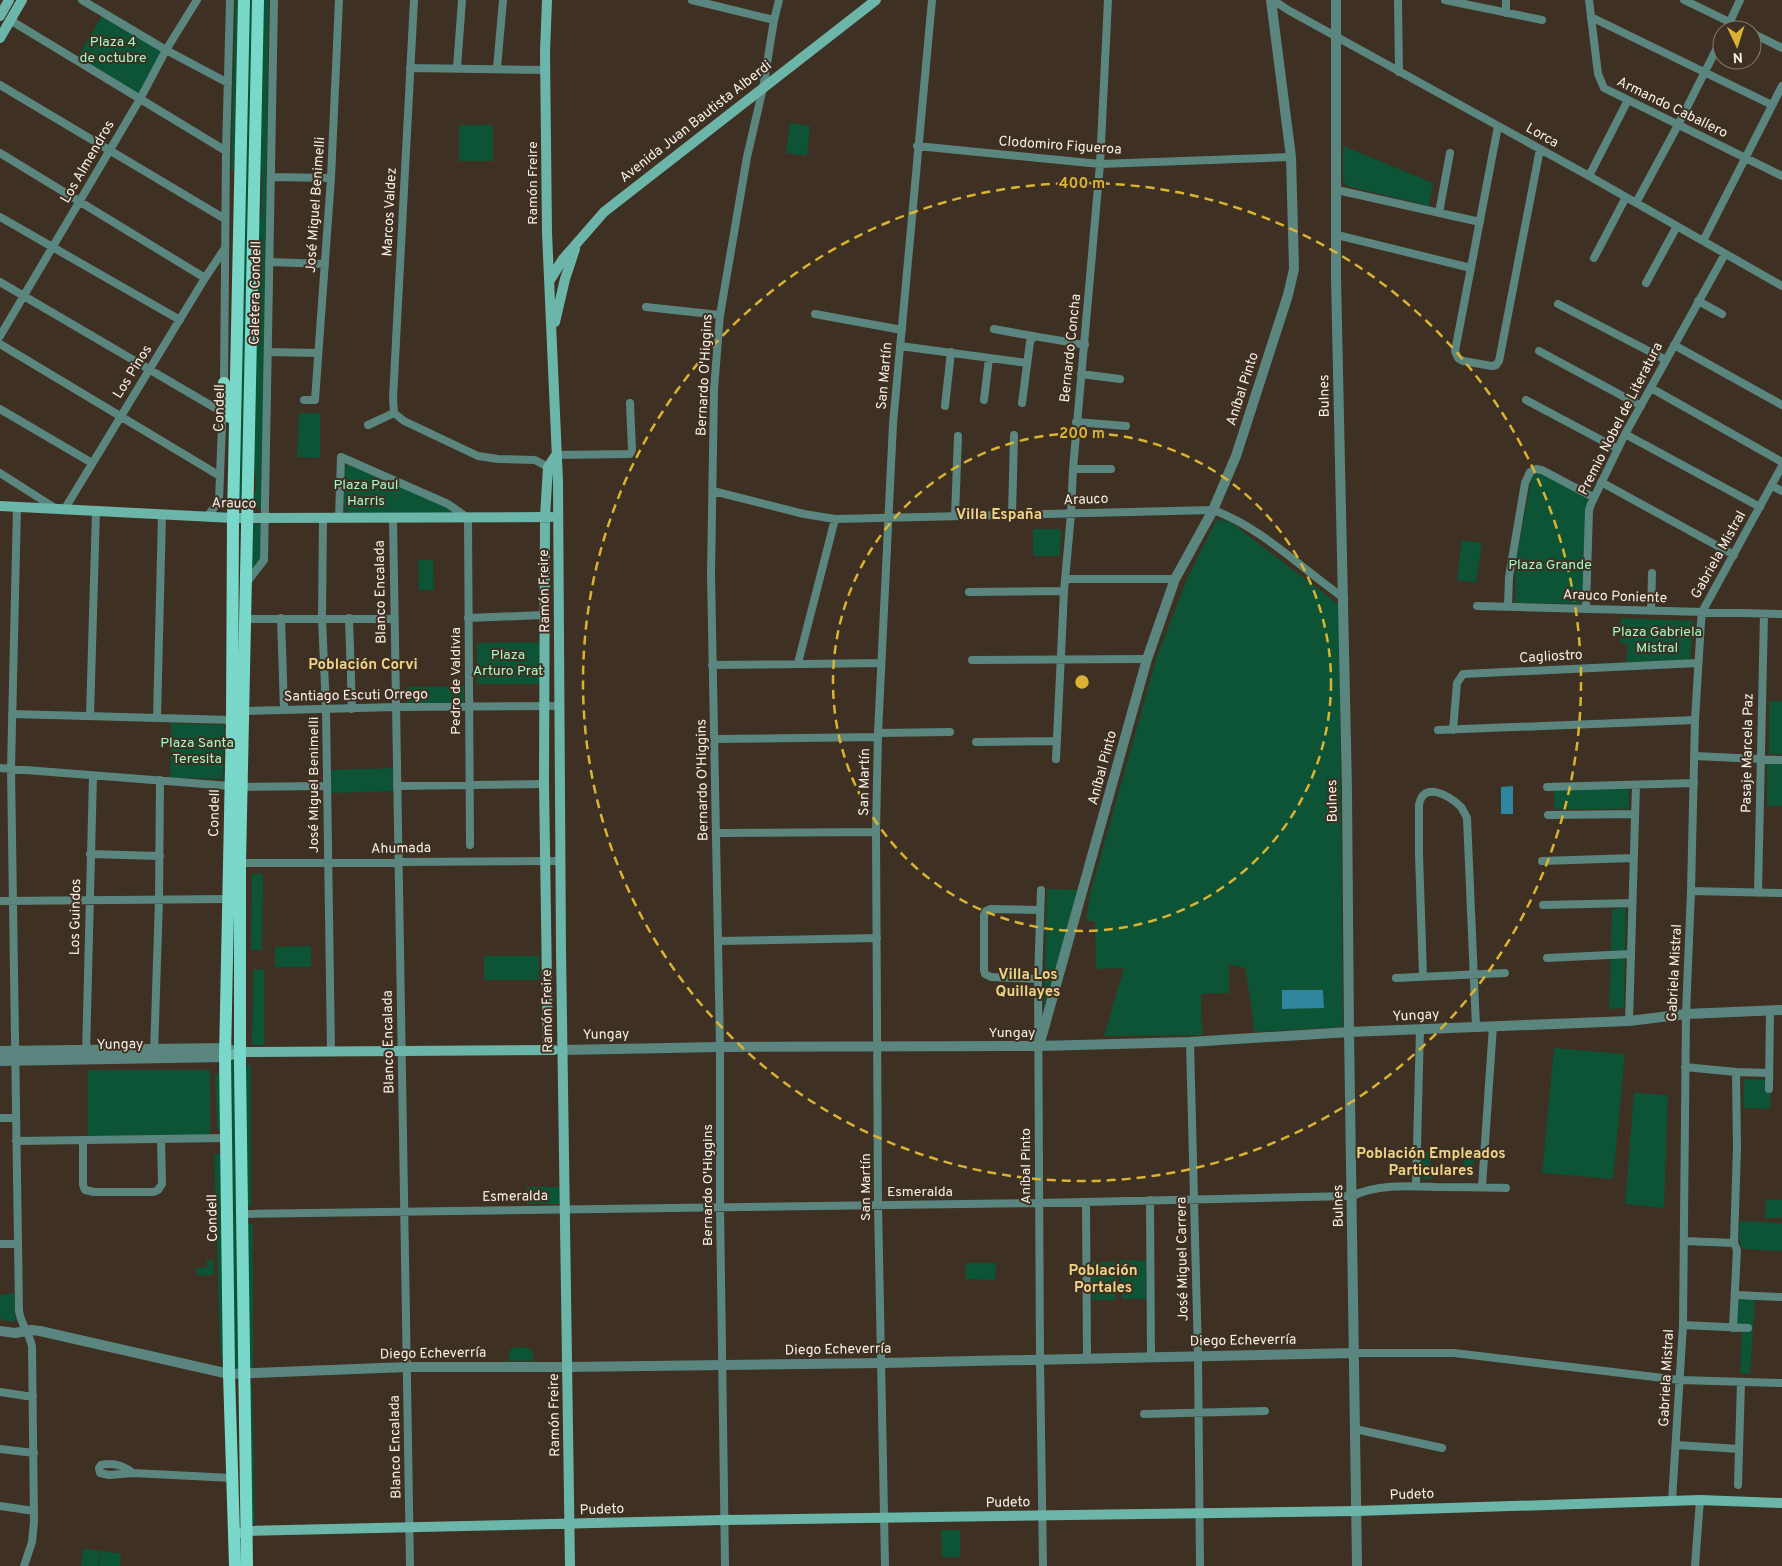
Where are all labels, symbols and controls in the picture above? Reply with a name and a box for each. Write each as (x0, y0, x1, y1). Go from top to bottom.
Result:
north arrow (1712, 20, 1762, 70)
park label: Plaza 4 de octubre (80, 34, 146, 67)
text: N (1732, 48, 1743, 65)
street label: Avenida Juan Bautista Alberdi (617, 57, 775, 187)
street label: Armando Caballero (1614, 74, 1730, 142)
street label: Los Almendros (57, 117, 119, 207)
street label: Lorca (1523, 120, 1561, 152)
street label: Clodomiro Figueroa (998, 133, 1122, 159)
street label: José Miguel Benimelli (303, 136, 329, 274)
street label: Ramón Freire (525, 141, 542, 225)
street label: Marcos Valdez (379, 167, 401, 257)
text: 400 m (1059, 175, 1105, 194)
street label: Caletera Condell (247, 241, 265, 345)
street label: Bernardo Concha (1057, 293, 1085, 403)
street label: Bernardo O'Higgins (693, 314, 717, 436)
street label: Premio Nobel de Literatura (1575, 340, 1667, 498)
street label: San Martín (874, 341, 896, 411)
street label: Los Pinos (110, 342, 156, 402)
street label: Aníbal Pinto (1223, 350, 1263, 428)
street label: Bulnes (1316, 374, 1334, 418)
street label: Condell (211, 384, 229, 432)
text: 200 m (1059, 425, 1105, 444)
park label: Plaza Paul Harris (333, 477, 399, 510)
street label: Arauco (1063, 491, 1109, 509)
street label: Arauco (211, 495, 257, 513)
district label: Villa España (956, 506, 1042, 525)
street label: Gabriela Mistral (1688, 508, 1750, 602)
street label: Blanco Encalada (372, 540, 390, 644)
street label: Ramón Freire (536, 549, 554, 633)
park label: Plaza Grande (1508, 557, 1592, 574)
street label: Arauco Poniente (1563, 587, 1667, 607)
park label: Plaza Gabriela Mistral (1612, 624, 1702, 657)
street label: Pedro de Valdivia (448, 627, 465, 735)
park label: Plaza Arturo Prat (473, 647, 543, 680)
street label: Cagliostro (1519, 647, 1583, 667)
district label: Población Corvi (308, 656, 418, 675)
centre of rings (1073, 673, 1091, 691)
street label: Santiago Escuti Orrego (284, 686, 428, 706)
street label: Pasaje Marcela Paz (1738, 693, 1758, 813)
street label: José Miguel Benimelli (306, 717, 323, 853)
street label: Bernardo O'Higgins (693, 719, 713, 841)
street label: Aníbal Pinto (1085, 729, 1121, 807)
park label: Plaza Santa Teresita (160, 735, 234, 768)
street label: San Martín (856, 748, 874, 816)
street label: Bulnes (1324, 779, 1342, 823)
street label: Condell (206, 789, 224, 837)
street label: Ahumada (371, 840, 431, 858)
street label: Los Guindos (67, 879, 85, 955)
street label: Gabriela Mistral (1664, 924, 1686, 1022)
district label: Villa Los Quillayes (996, 966, 1060, 1002)
street label: Ramón Freire (539, 969, 557, 1053)
street label: Blanco Encalada (380, 990, 398, 1094)
street label: Yungay (1392, 1006, 1440, 1026)
street label: Yungay (989, 1025, 1035, 1042)
street label: Yungay (582, 1026, 630, 1044)
street label: Yungay (96, 1036, 144, 1054)
street label: Bernardo O'Higgins (700, 1124, 717, 1246)
street label: Aníbal Pinto (1018, 1128, 1035, 1204)
district label: Población Empleados Particulares (1356, 1145, 1506, 1181)
street label: San Martín (858, 1153, 875, 1221)
street label: Esmeralda (887, 1184, 953, 1201)
street label: Bulnes (1330, 1184, 1348, 1228)
street label: Esmeralda (482, 1188, 548, 1206)
street label: Condell (204, 1194, 222, 1242)
street label: José Miguel Carrera (1173, 1196, 1193, 1322)
district label: Población Portales (1068, 1262, 1138, 1298)
street label: Gabriela Mistral (1656, 1329, 1678, 1427)
street label: Diego Echeverría (1190, 1332, 1296, 1350)
street label: Diego Echeverría (785, 1341, 891, 1359)
street label: Diego Echeverría (380, 1345, 486, 1363)
street label: Ramón Freire (546, 1373, 564, 1457)
street label: Blanco Encalada (387, 1395, 405, 1499)
street label: Pudeto (1389, 1486, 1435, 1504)
street label: Pudeto (986, 1494, 1031, 1512)
street label: Pudeto (579, 1501, 625, 1519)

